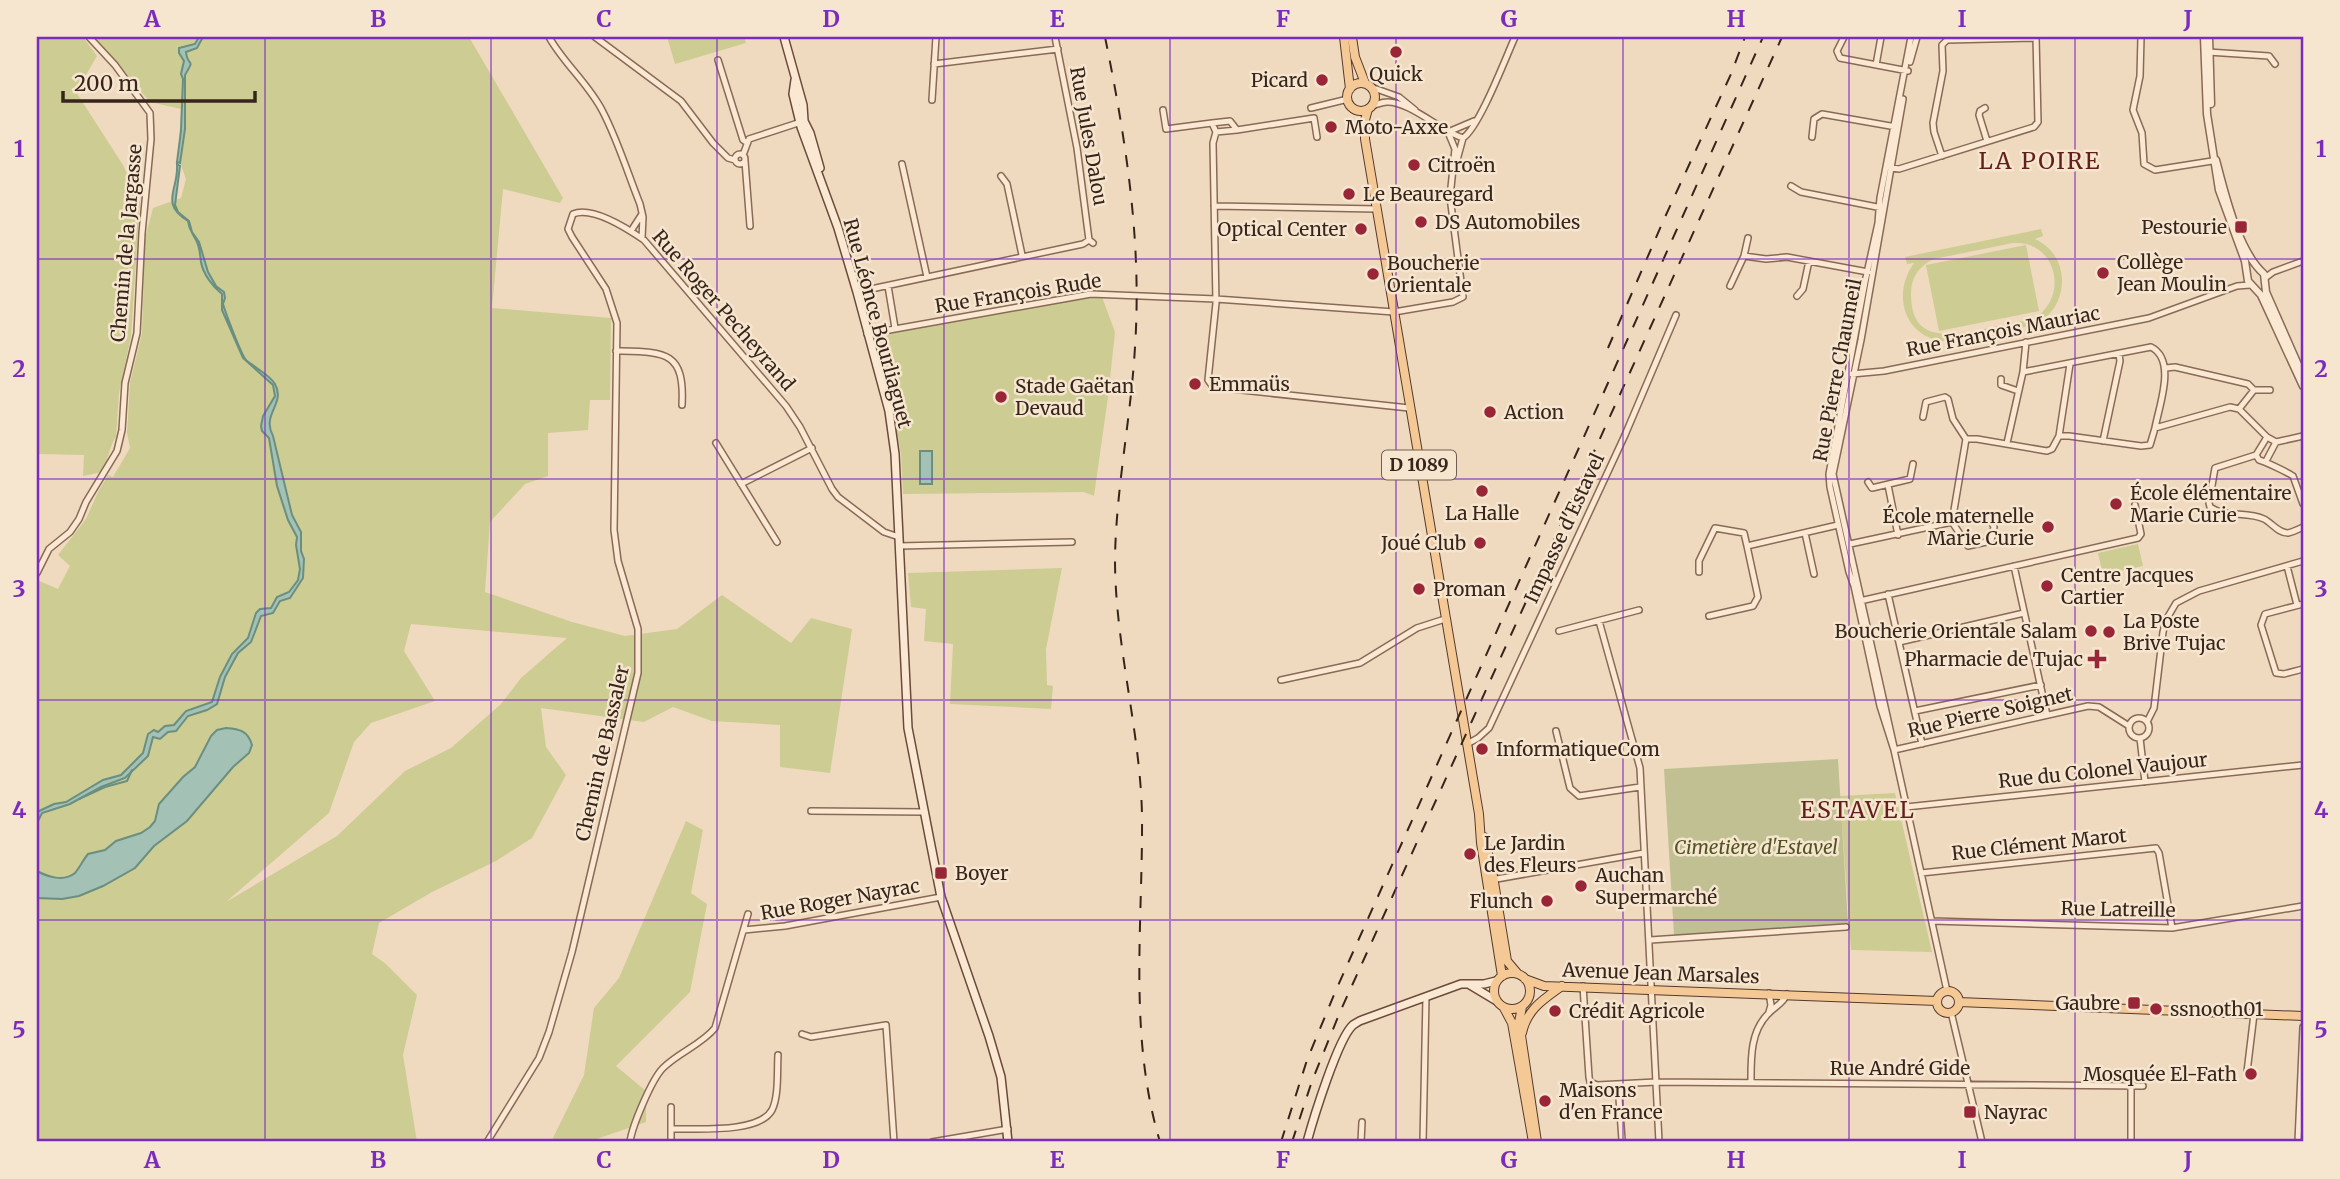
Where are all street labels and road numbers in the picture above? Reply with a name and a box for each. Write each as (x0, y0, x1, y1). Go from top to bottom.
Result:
street label: Rue Jules Dalou (1065, 65, 1113, 207)
street label: Chemin de la Jargasse (105, 143, 147, 343)
street label: Rue Léonce Bourliaguet (838, 216, 918, 431)
street label: Rue Roger Pecheyrand (648, 225, 800, 395)
street label: Rue François Rude (933, 268, 1103, 318)
street label: Rue Pierre Chaumeil (1807, 276, 1867, 464)
street label: Rue François Mauriac (1904, 300, 2102, 362)
street label: Impasse d'Estavel (1519, 449, 1609, 607)
road number: D 1089 (1382, 450, 1456, 480)
street label: Chemin de Bassaler (570, 662, 634, 843)
street label: Rue Pierre Soignet (1905, 681, 2075, 743)
street label: Rue du Colonel Vaujour (1997, 747, 2209, 793)
street label: Rue Clément Marot (1950, 823, 2128, 865)
street label: Rue Roger Nayrac (759, 873, 921, 925)
street label: Rue Latreille (2060, 896, 2176, 922)
street label: Avenue Jean Marsales (1561, 958, 1760, 988)
street label: Rue André Gide (1830, 1056, 1970, 1080)

